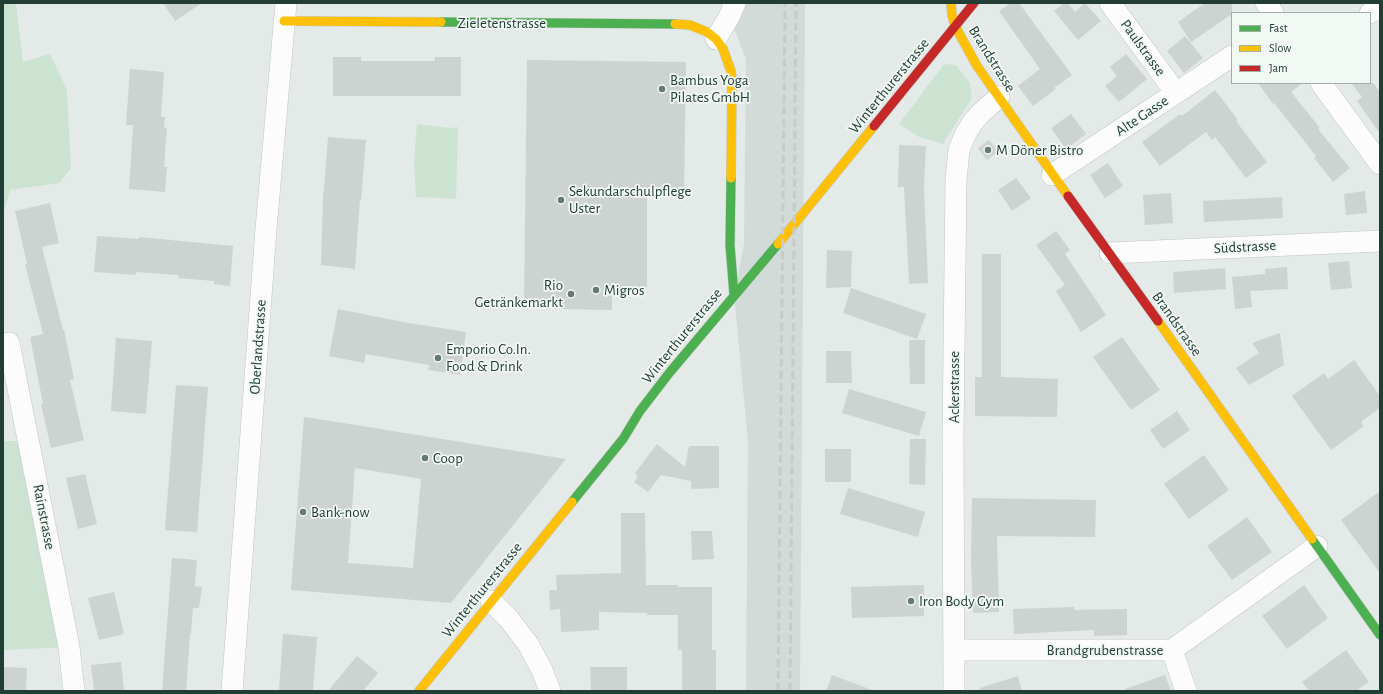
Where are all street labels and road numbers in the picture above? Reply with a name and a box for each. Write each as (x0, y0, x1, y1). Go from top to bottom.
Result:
street label: Zieletenstrasse (458, 14, 546, 32)
street label: Paulstrasse (1116, 16, 1170, 80)
street label: Brandstrasse (965, 22, 1019, 96)
street label: Winterthurerstrasse (845, 35, 933, 137)
street label: Alte Gasse (1112, 92, 1172, 140)
street label: Südstrasse (1213, 236, 1277, 258)
street label: Winterthurerstrasse (638, 285, 726, 387)
street label: Brandstrasse (1148, 288, 1206, 360)
street label: Oberlandstrasse (246, 299, 270, 395)
street label: Ackerstrasse (945, 351, 963, 423)
street label: Rainstrasse (29, 483, 59, 551)
street label: Winterthurerstrasse (438, 539, 526, 641)
street label: Brandgrubenstrasse (1046, 641, 1164, 659)

